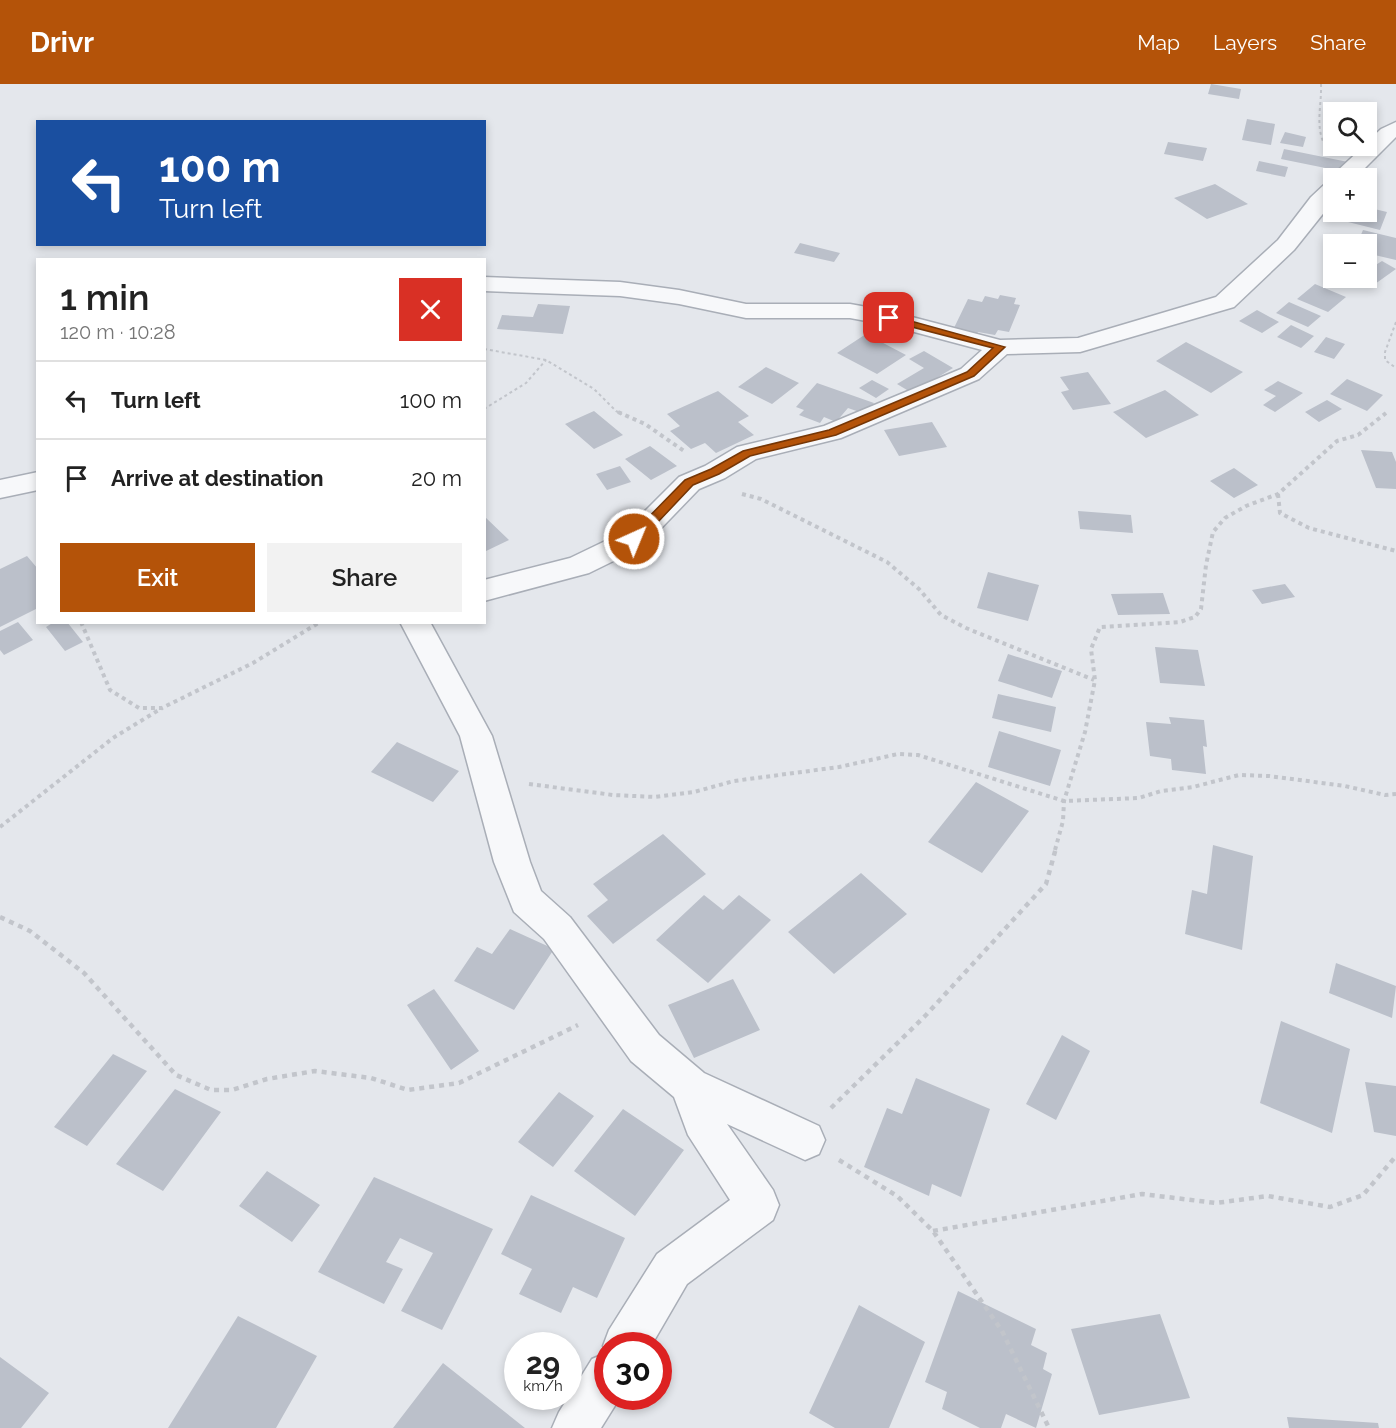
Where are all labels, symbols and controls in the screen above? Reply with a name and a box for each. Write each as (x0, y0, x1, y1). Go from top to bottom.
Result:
text: Drivr (30, 26, 94, 59)
text: Map (1137, 30, 1180, 55)
text: Layers (1213, 30, 1277, 55)
text: Share (1310, 30, 1366, 55)
map controls (1323, 102, 1377, 288)
button: search (1323, 102, 1377, 156)
text: 100 m (159, 143, 281, 192)
icon: left (60, 144, 138, 222)
button: + (1323, 168, 1377, 222)
text: Turn left (159, 193, 262, 224)
button: − (1323, 234, 1377, 288)
text: 1 min (60, 276, 149, 318)
button: close (399, 278, 462, 341)
pin (863, 292, 914, 343)
icon: arrive (872, 301, 905, 334)
text: 120 m · 10:28 (60, 320, 176, 344)
icon: left (60, 384, 93, 417)
text: Turn left (111, 387, 201, 413)
text: 100 m (400, 387, 462, 413)
icon: arrive (60, 462, 93, 495)
text: Arrive at destination (111, 465, 324, 491)
text: 20 m (411, 465, 462, 491)
position arrow (602, 507, 666, 571)
button: Exit (60, 543, 255, 612)
button: Share (267, 543, 462, 612)
speed limit sign: 30 (594, 1332, 672, 1410)
text: 29 (526, 1346, 560, 1381)
text: km/h (523, 1377, 563, 1395)

